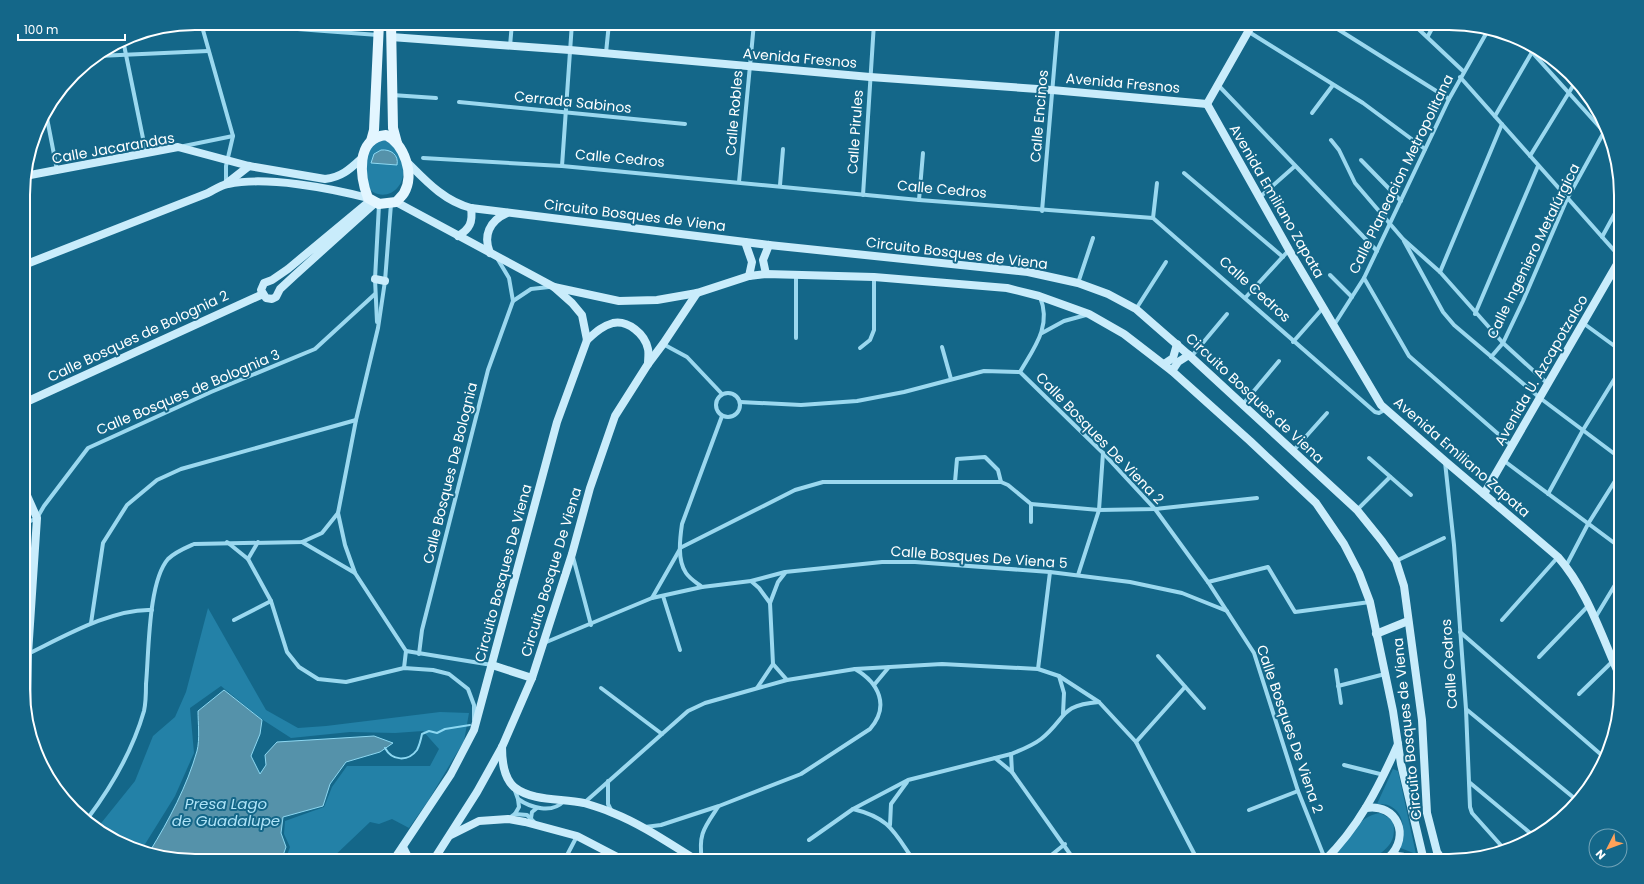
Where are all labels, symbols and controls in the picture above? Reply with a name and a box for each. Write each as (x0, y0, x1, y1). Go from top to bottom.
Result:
scale bar (18, 16, 125, 42)
text: 100 m (24, 21, 58, 38)
street label: Avenida Fresnos (742, 43, 858, 73)
street label: Avenida Fresnos (1065, 68, 1181, 98)
street label: Calle Robles (720, 69, 748, 157)
street label: Calle Encinos (1025, 69, 1053, 163)
street label: Calle Planeacion Metropolitana (1344, 71, 1458, 277)
street label: Cerrada Sabinos (513, 86, 633, 118)
street label: Calle Pirules (842, 89, 868, 175)
street label: Avenida Emiliano Zapata (1225, 120, 1329, 282)
street label: Calle Jacarandas (50, 127, 176, 169)
street label: Calle Cedros (574, 144, 666, 172)
street label: Calle Ingeniero Metalúrgica (1482, 160, 1584, 342)
street label: Calle Cedros (896, 175, 988, 203)
street label: Circuito Bosques de Viena (543, 194, 727, 236)
street label: Circuito Bosques de Viena (865, 232, 1049, 274)
street label: Calle Cedros (1215, 251, 1295, 327)
street label: Calle Bosques de Bolognia 2 (44, 285, 232, 387)
street label: Avenida U. Azcapotzalco (1490, 291, 1592, 449)
street label: Circuito Bosques de Viena (1181, 328, 1329, 468)
street label: Calle Bosques de Bolognia 3 (93, 344, 283, 440)
street label: Calle Bosques De Viena 2 (1031, 367, 1169, 509)
street label: Calle Bosques De Bolognia (418, 380, 482, 566)
street label: Avenida Emiliano Zapata (1390, 392, 1534, 522)
street label: Circuito Bosques De Viena (470, 482, 536, 664)
street label: Circuito Bosque De Viena (516, 485, 586, 659)
street label: Calle Bosques De Viena 5 (890, 541, 1068, 573)
street label: Calle Cedros (1436, 618, 1462, 710)
street label: Circuito Bosques de Viena (1387, 637, 1427, 821)
street label: Calle Bosques De Viena 2 (1252, 642, 1328, 816)
water label: Presa Lago de Guadalupe (172, 793, 280, 831)
north arrow (1588, 828, 1628, 868)
text: N (1592, 846, 1609, 863)

